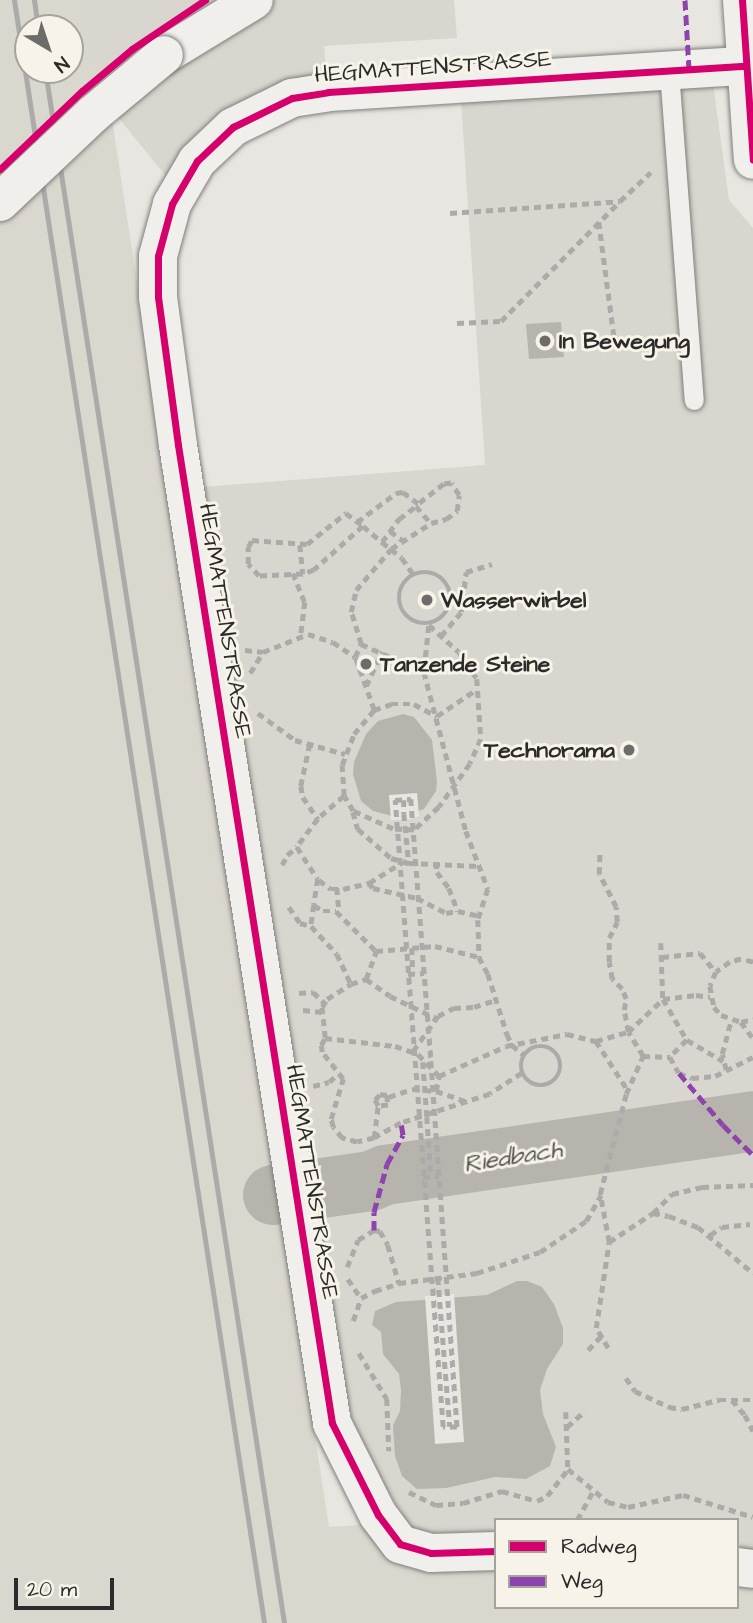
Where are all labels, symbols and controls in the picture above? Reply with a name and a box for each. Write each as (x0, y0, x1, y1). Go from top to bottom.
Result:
north arrow (14, 14, 84, 84)
street label: HEGMATTENSTRASSE (314, 45, 552, 89)
text: N (48, 50, 74, 78)
place label: In Bewegung (559, 327, 690, 355)
marker: In Bewegung (537, 333, 553, 349)
street label: HEGMATTENSTRASSE (193, 502, 257, 740)
place label: Wasserwirbel (441, 586, 586, 614)
marker: Wasserwirbel (419, 592, 435, 608)
place label: Tanzende Steine (380, 650, 550, 678)
marker: Tanzende Steine (358, 656, 374, 672)
place label: Technorama (484, 736, 615, 764)
marker: Technorama (621, 742, 637, 758)
street label: HEGMATTENSTRASSE (280, 1063, 344, 1301)
water label: Riedbach (462, 1136, 564, 1180)
legend (494, 1518, 739, 1609)
text: Radweg (561, 1532, 637, 1561)
scale bar (18, 1564, 117, 1608)
text: Weg (561, 1567, 603, 1596)
text: 20 m (27, 1575, 77, 1604)

